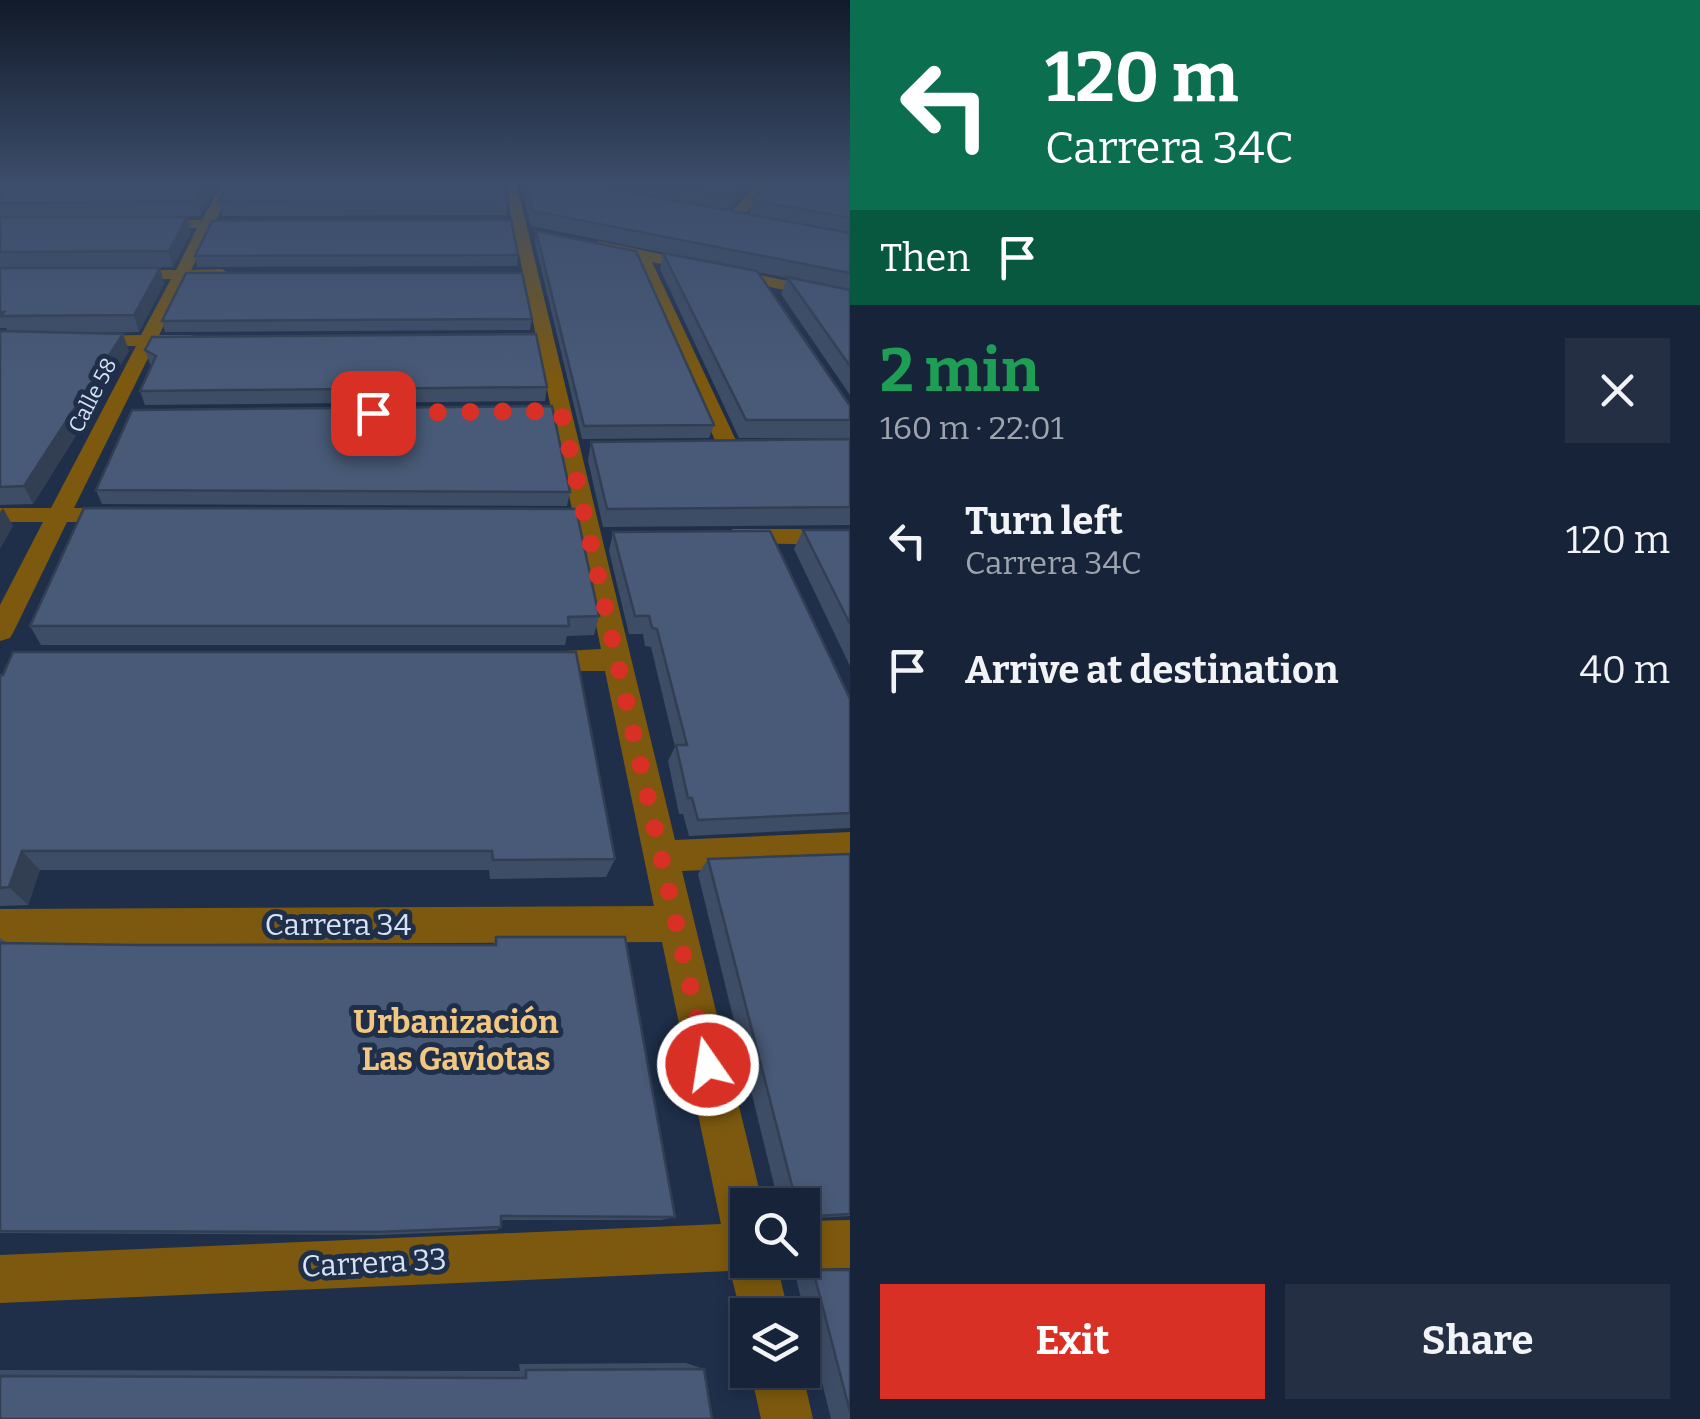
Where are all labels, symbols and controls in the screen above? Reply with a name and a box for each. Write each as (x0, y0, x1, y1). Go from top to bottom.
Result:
text: 120 m (1045, 36, 1238, 120)
icon: left (880, 40, 1010, 170)
text: Carrera 34C (1045, 121, 1294, 175)
icon: arrive (990, 230, 1045, 285)
text: Then (880, 235, 970, 281)
text: 2 min (880, 335, 1040, 407)
button: close (1565, 338, 1670, 443)
street label: Calle 58 (62, 354, 123, 437)
pin (331, 371, 416, 456)
icon: arrive (346, 386, 401, 441)
text: 160 m · 22:01 (880, 409, 1064, 447)
text: Turn left (965, 498, 1123, 544)
icon: left (880, 513, 935, 568)
text: 120 m (1566, 517, 1670, 563)
text: Carrera 34C (965, 544, 1142, 582)
icon: arrive (880, 643, 935, 698)
text: Arrive at destination (965, 647, 1338, 693)
text: 40 m (1580, 647, 1670, 693)
street label: Carrera 34 (265, 907, 412, 943)
district label: Urbanización Las Gaviotas (353, 1003, 559, 1078)
position arrow (656, 1013, 760, 1117)
map controls (730, 1188, 820, 1388)
button: search (730, 1188, 820, 1278)
street label: Carrera 33 (300, 1241, 448, 1285)
button: Exit (880, 1284, 1265, 1399)
button: Share (1285, 1284, 1670, 1399)
button: layers (730, 1298, 820, 1388)

